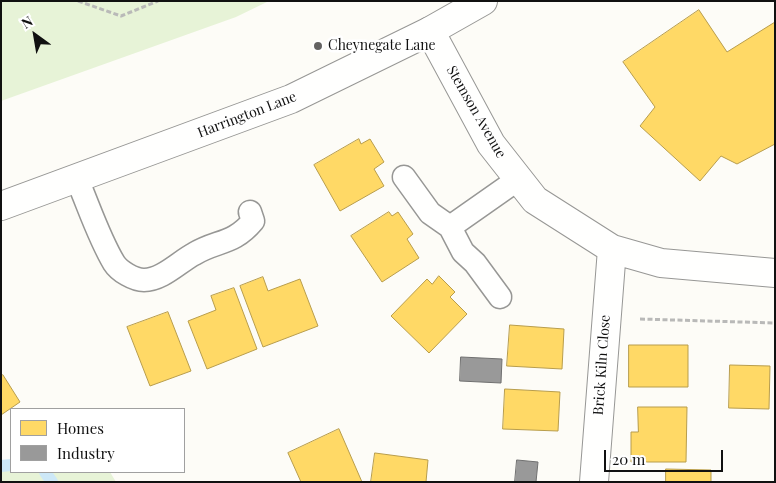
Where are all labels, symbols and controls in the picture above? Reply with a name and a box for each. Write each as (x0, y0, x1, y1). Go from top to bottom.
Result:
north arrow (10, 10, 60, 60)
text: N (17, 11, 36, 33)
place label: Cheynegate Lane (328, 38, 436, 54)
marker: Cheynegate Lane (312, 40, 324, 52)
street label: Stemson Avenue (443, 63, 509, 161)
street label: Harrington Lane (195, 88, 299, 142)
street label: Brick Kiln Close (590, 314, 614, 416)
legend (10, 408, 185, 473)
text: Homes (57, 418, 104, 438)
scale bar (606, 440, 725, 472)
text: Industry (57, 443, 115, 463)
text: 20 m (612, 449, 645, 469)

